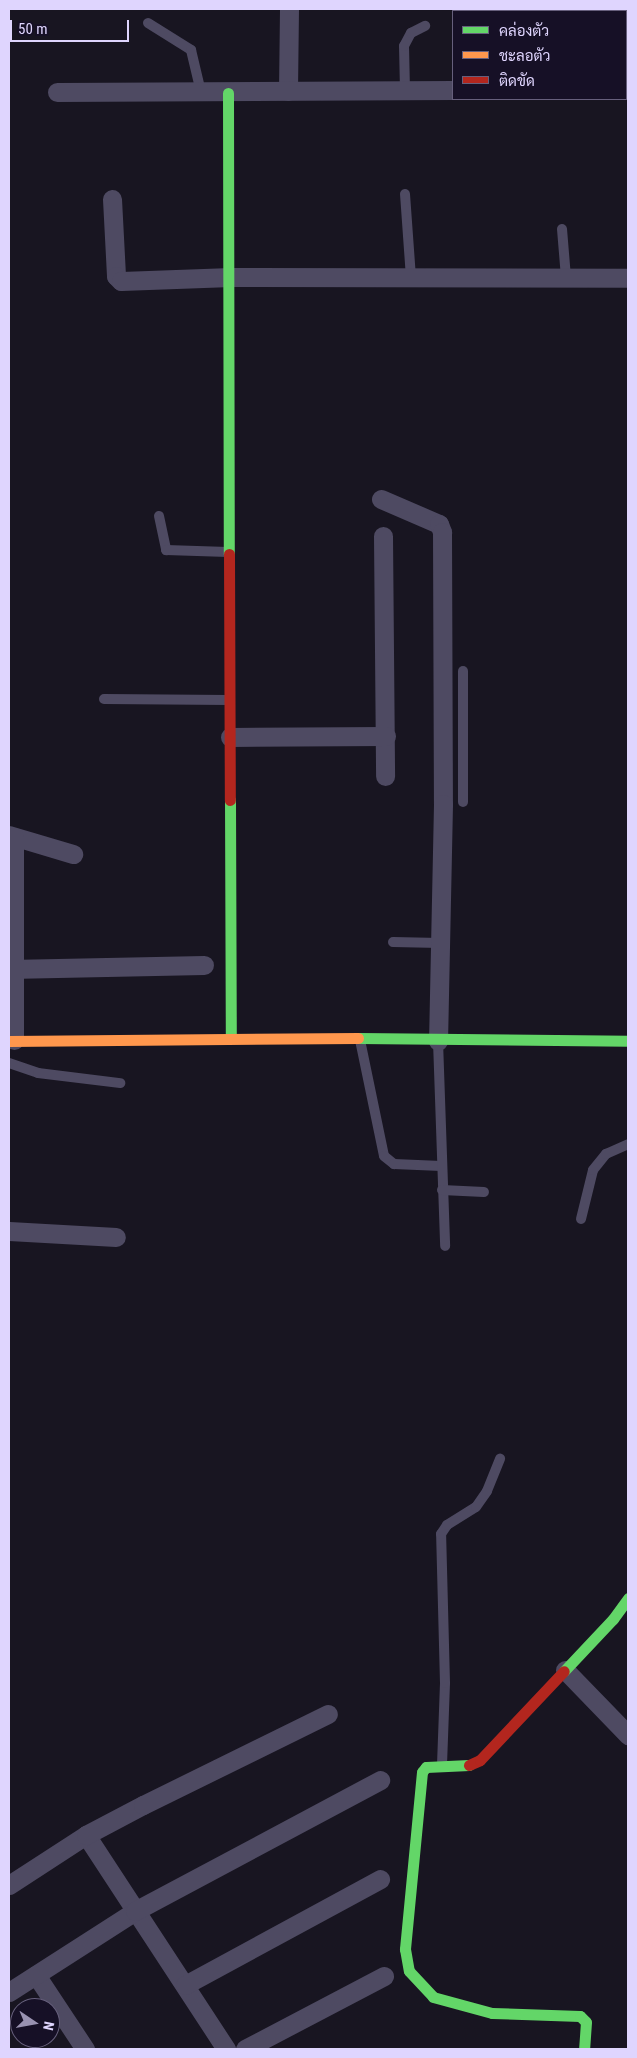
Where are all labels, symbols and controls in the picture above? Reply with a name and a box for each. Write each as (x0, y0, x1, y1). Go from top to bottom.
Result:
scale bar (12, 10, 131, 42)
legend (452, 10, 627, 100)
text: 50 m (18, 20, 48, 38)
text: คล่องตัว (499, 22, 549, 40)
text: ชะลอตัว (499, 47, 550, 65)
text: ติดขัด (499, 72, 535, 90)
north arrow (10, 1998, 60, 2048)
text: N (40, 2020, 57, 2032)

